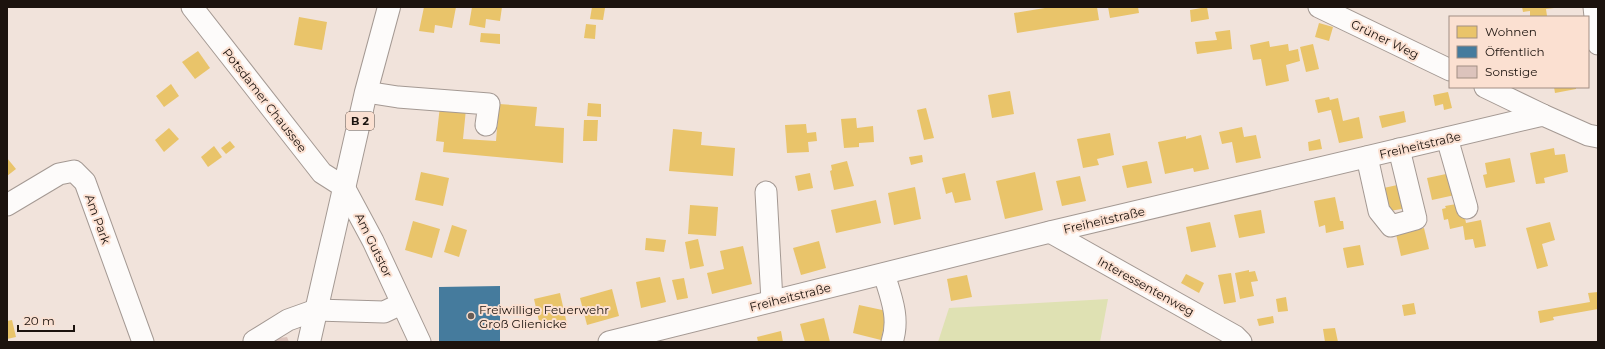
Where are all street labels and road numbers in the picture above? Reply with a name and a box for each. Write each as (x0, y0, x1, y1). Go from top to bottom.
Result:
street label: Grüner Weg (1349, 16, 1421, 62)
street label: Potsdamer Chaussee (220, 45, 310, 155)
road number: B 2 (346, 112, 374, 130)
street label: Freiheitstraße (1378, 128, 1462, 162)
street label: Am Park (82, 192, 114, 247)
street label: Freiheitstraße (1062, 203, 1146, 237)
street label: Am Gutstor (352, 210, 396, 280)
street label: Interessentenweg (1095, 253, 1197, 319)
street label: Freiheitstraße (748, 280, 832, 314)

